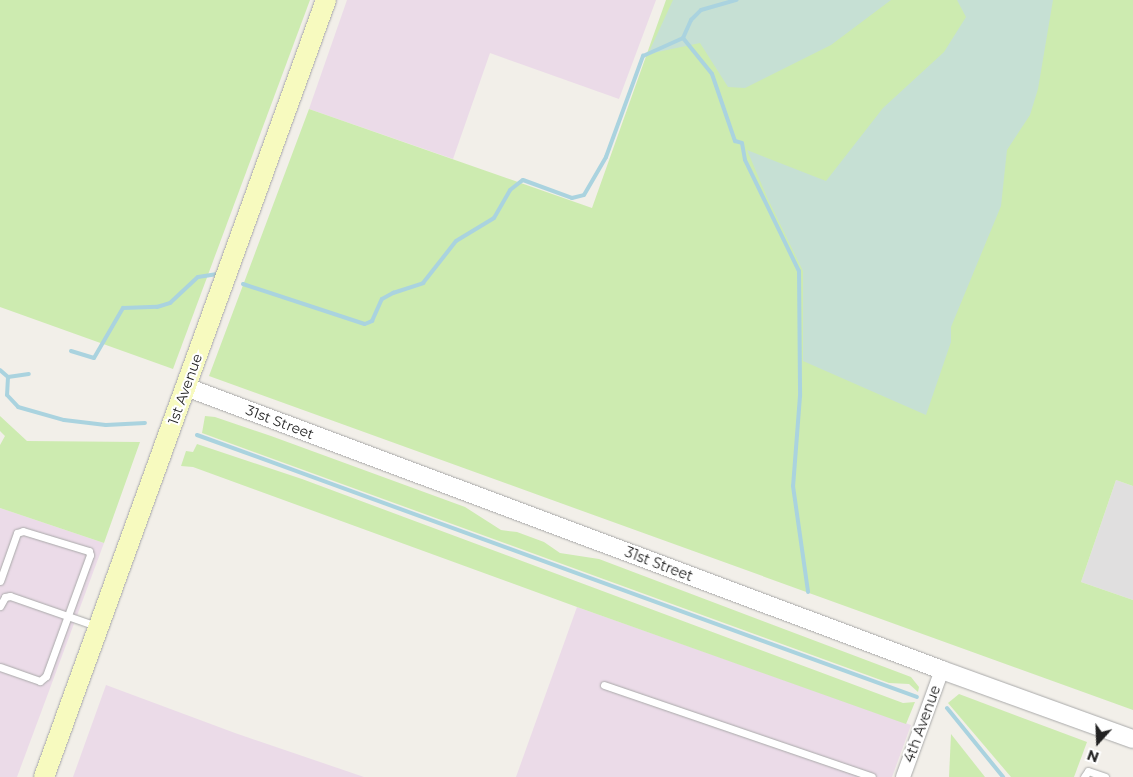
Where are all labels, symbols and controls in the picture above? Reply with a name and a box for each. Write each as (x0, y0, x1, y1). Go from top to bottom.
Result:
street label: 1st Avenue (164, 351, 206, 427)
street label: 31st Street (244, 401, 316, 443)
street label: 31st Street (623, 543, 695, 585)
street label: 4th Avenue (900, 683, 944, 765)
north arrow (1073, 717, 1123, 767)
text: N (1084, 746, 1101, 766)

